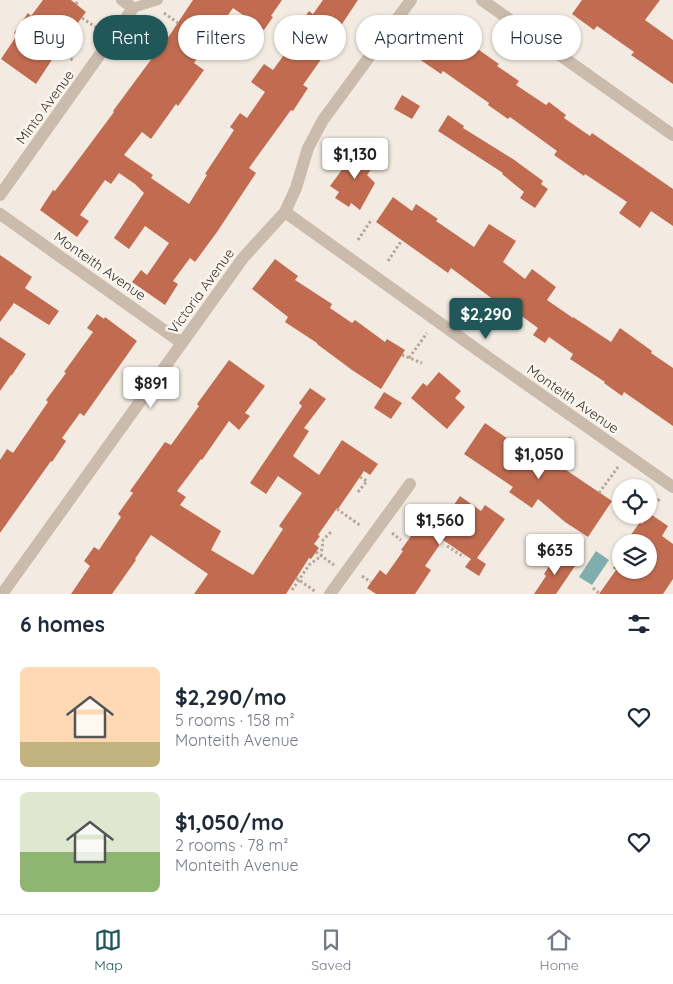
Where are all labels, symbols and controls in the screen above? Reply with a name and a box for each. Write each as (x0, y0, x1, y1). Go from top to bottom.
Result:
chip: Buy (15, 15, 83, 60)
chip: Rent (93, 15, 168, 60)
chip: Filters (178, 15, 264, 60)
chip: New (274, 15, 346, 60)
chip: Apartment (356, 15, 482, 60)
chip: House (492, 15, 581, 60)
street label: Minto Avenue (12, 66, 78, 148)
pin: $1,130 (314, 138, 396, 180)
text: $1,130 (333, 144, 377, 164)
street label: Monteith Avenue (51, 228, 150, 304)
street label: Victoria Avenue (164, 245, 238, 337)
pin: $2,290 (445, 298, 527, 340)
text: $2,290 (460, 304, 512, 324)
street label: Monteith Avenue (524, 361, 623, 437)
pin: $891 (121, 366, 181, 409)
text: $891 (134, 373, 168, 393)
pin: $1,050 (498, 438, 580, 480)
text: $1,050 (514, 444, 564, 464)
map controls (612, 479, 657, 579)
button: locate (612, 479, 657, 524)
pin: $1,560 (399, 504, 481, 546)
text: $1,560 (416, 510, 464, 530)
pin: $635 (525, 534, 585, 576)
button: layers (612, 534, 657, 579)
text: $635 (537, 540, 573, 560)
icon: filters (625, 610, 653, 638)
text: 6 homes (20, 611, 105, 637)
text: $2,290/mo (175, 684, 286, 710)
icon: home (60, 687, 120, 747)
icon: heart (625, 703, 653, 731)
text: 5 rooms · 158 m² (175, 710, 295, 730)
text: Monteith Avenue (175, 730, 299, 750)
text: $1,050/mo (175, 809, 284, 835)
icon: home (60, 812, 120, 872)
icon: heart (625, 828, 653, 856)
text: 2 rooms · 78 m² (175, 835, 288, 855)
text: Monteith Avenue (175, 855, 299, 875)
tab: Map (94, 926, 123, 974)
tab: Saved (311, 926, 351, 974)
tab: Home (540, 926, 579, 974)

